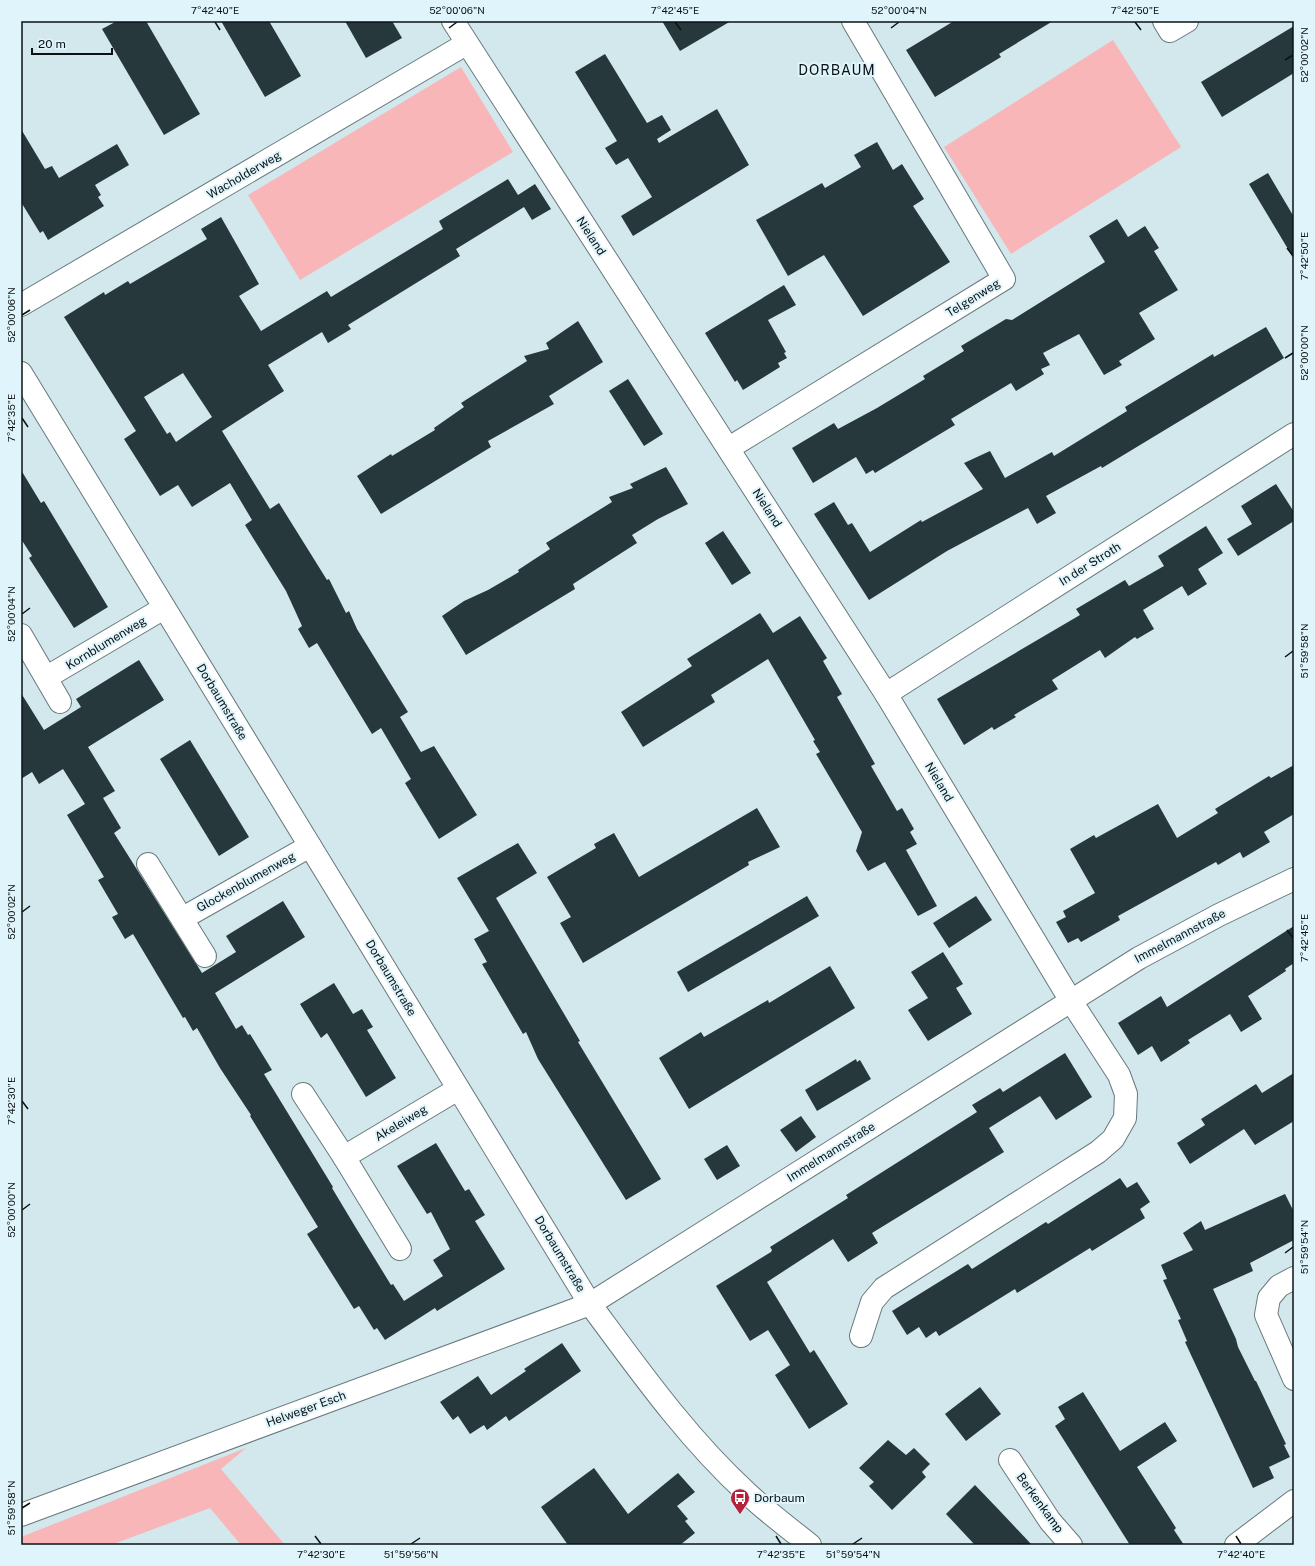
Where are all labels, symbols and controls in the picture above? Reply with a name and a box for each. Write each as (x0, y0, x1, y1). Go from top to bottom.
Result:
text: 7°42'40"E (191, 4, 239, 16)
text: 52°00'06"N (429, 4, 485, 16)
text: 7°42'45"E (651, 4, 699, 16)
text: 52°00'04"N (871, 4, 927, 16)
text: 7°42'50"E (1111, 4, 1159, 16)
text: 52°00'02"N (1298, 27, 1310, 83)
scale bar (32, 30, 112, 56)
text: 20 m (38, 37, 66, 51)
district label: DORBAUM (798, 62, 876, 78)
street label: Wacholderweg (204, 148, 284, 202)
street label: Nieland (573, 214, 609, 258)
text: 7°42'50"E (1298, 232, 1310, 280)
street label: Telgenweg (943, 276, 1003, 320)
text: 52°00'06"N (5, 287, 17, 343)
text: 52°00'00"N (1298, 325, 1310, 381)
text: 7°42'35"E (5, 394, 17, 442)
street label: Nieland (749, 486, 785, 530)
street label: In der Stroth (1057, 540, 1123, 588)
text: 52°00'04"N (5, 586, 17, 642)
street label: Kornblumenweg (63, 613, 149, 673)
text: 51°59'58"N (1298, 624, 1310, 678)
street label: Dorbaumstraße (194, 661, 250, 743)
street label: Nieland (922, 760, 956, 804)
street label: Glockenblumenweg (194, 849, 298, 915)
text: 52°00'02"N (5, 884, 17, 940)
street label: Immelmannstraße (1132, 906, 1228, 966)
text: 7°42'45"E (1298, 914, 1310, 962)
street label: Dorbaumstraße (363, 937, 419, 1019)
text: 7°42'30"E (5, 1077, 17, 1125)
street label: Akeleiweg (372, 1102, 430, 1144)
street label: Immelmannstraße (785, 1119, 878, 1185)
text: 52°00'00"N (5, 1182, 17, 1238)
street label: Dorbaumstraße (532, 1213, 588, 1295)
text: 51°59'54"N (1298, 1220, 1310, 1274)
street label: Helweger Esch (264, 1388, 348, 1430)
street label: Berkenkamp (1014, 1470, 1066, 1536)
text: 51°59'58"N (5, 1481, 17, 1535)
bus stop icon: Dorbaum (729, 1487, 751, 1515)
place label: Dorbaum (754, 1491, 805, 1505)
text: 7°42'30"E (297, 1548, 345, 1560)
text: 51°59'56"N (384, 1548, 438, 1560)
text: 7°42'35"E (757, 1548, 805, 1560)
text: 51°59'54"N (826, 1548, 880, 1560)
text: 7°42'40"E (1217, 1548, 1265, 1560)

